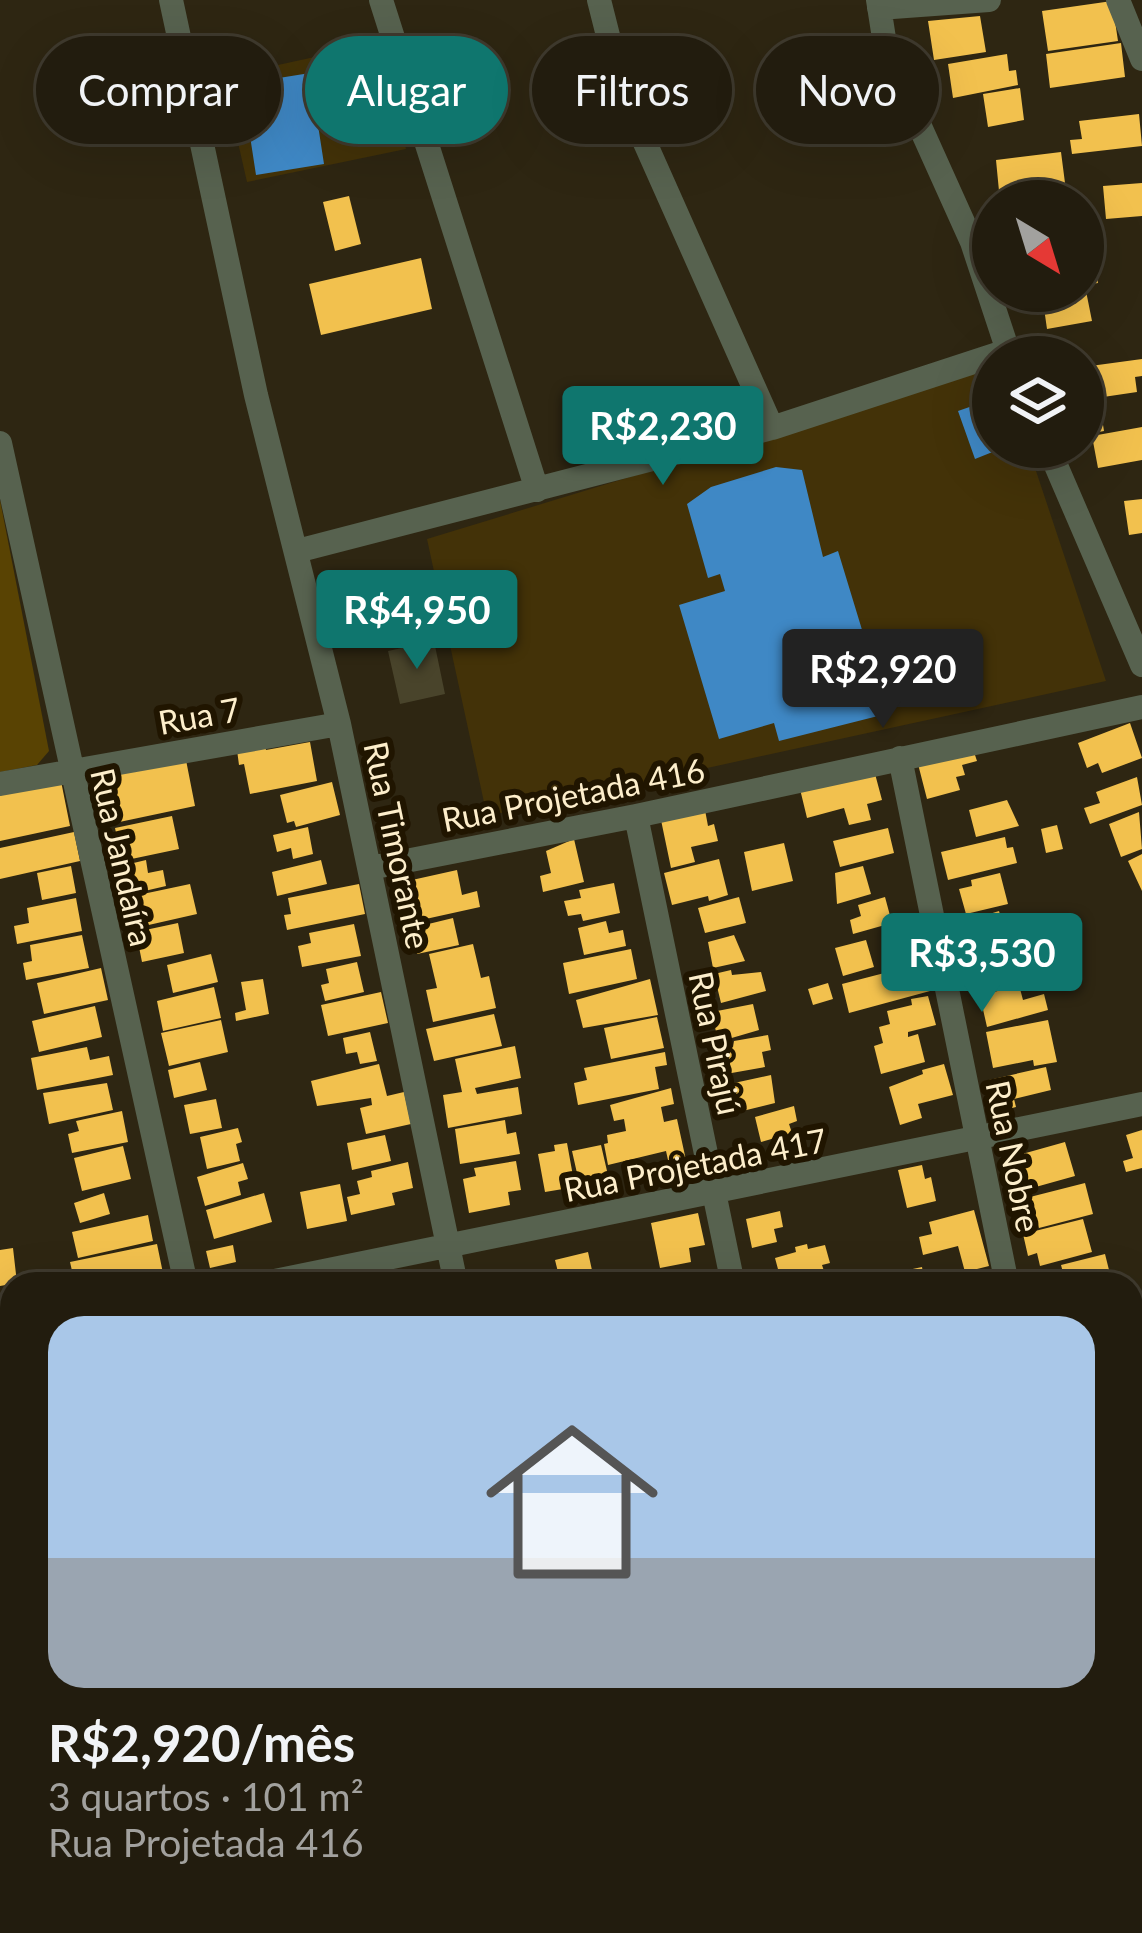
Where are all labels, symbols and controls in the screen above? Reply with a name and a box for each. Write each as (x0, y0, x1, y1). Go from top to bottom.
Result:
chip: Comprar (36, 36, 281, 144)
chip: Alugar (305, 36, 508, 144)
chip: Filtros (532, 36, 732, 144)
chip: Novo (756, 36, 939, 144)
north arrow (972, 180, 1104, 312)
map controls (972, 180, 1104, 468)
button: layers (972, 336, 1104, 468)
pin: R$2,230 (552, 386, 774, 488)
text: R$2,230 (589, 402, 737, 448)
pin: R$4,950 (306, 570, 528, 672)
text: R$4,950 (343, 586, 491, 632)
pin: R$2,920 (772, 629, 994, 731)
text: R$2,920 (809, 645, 957, 691)
street label: Rua 7 (155, 688, 243, 742)
street label: Rua Timorante (357, 738, 439, 952)
street label: Rua Projetada 416 (438, 749, 708, 839)
street label: Rua Jandaíra (83, 764, 163, 950)
pin: R$3,530 (871, 913, 1093, 1015)
text: R$3,530 (908, 929, 1056, 975)
street label: Rua Pirajú (681, 968, 751, 1118)
street label: Rua Nobre (978, 1077, 1050, 1235)
street label: Rua Projetada 417 (560, 1119, 830, 1209)
icon: home (464, 1394, 680, 1610)
text: R$2,920/mês (48, 1712, 355, 1773)
text: 3 quartos · 101 m² (48, 1773, 364, 1819)
text: Rua Projetada 416 (48, 1819, 364, 1865)

